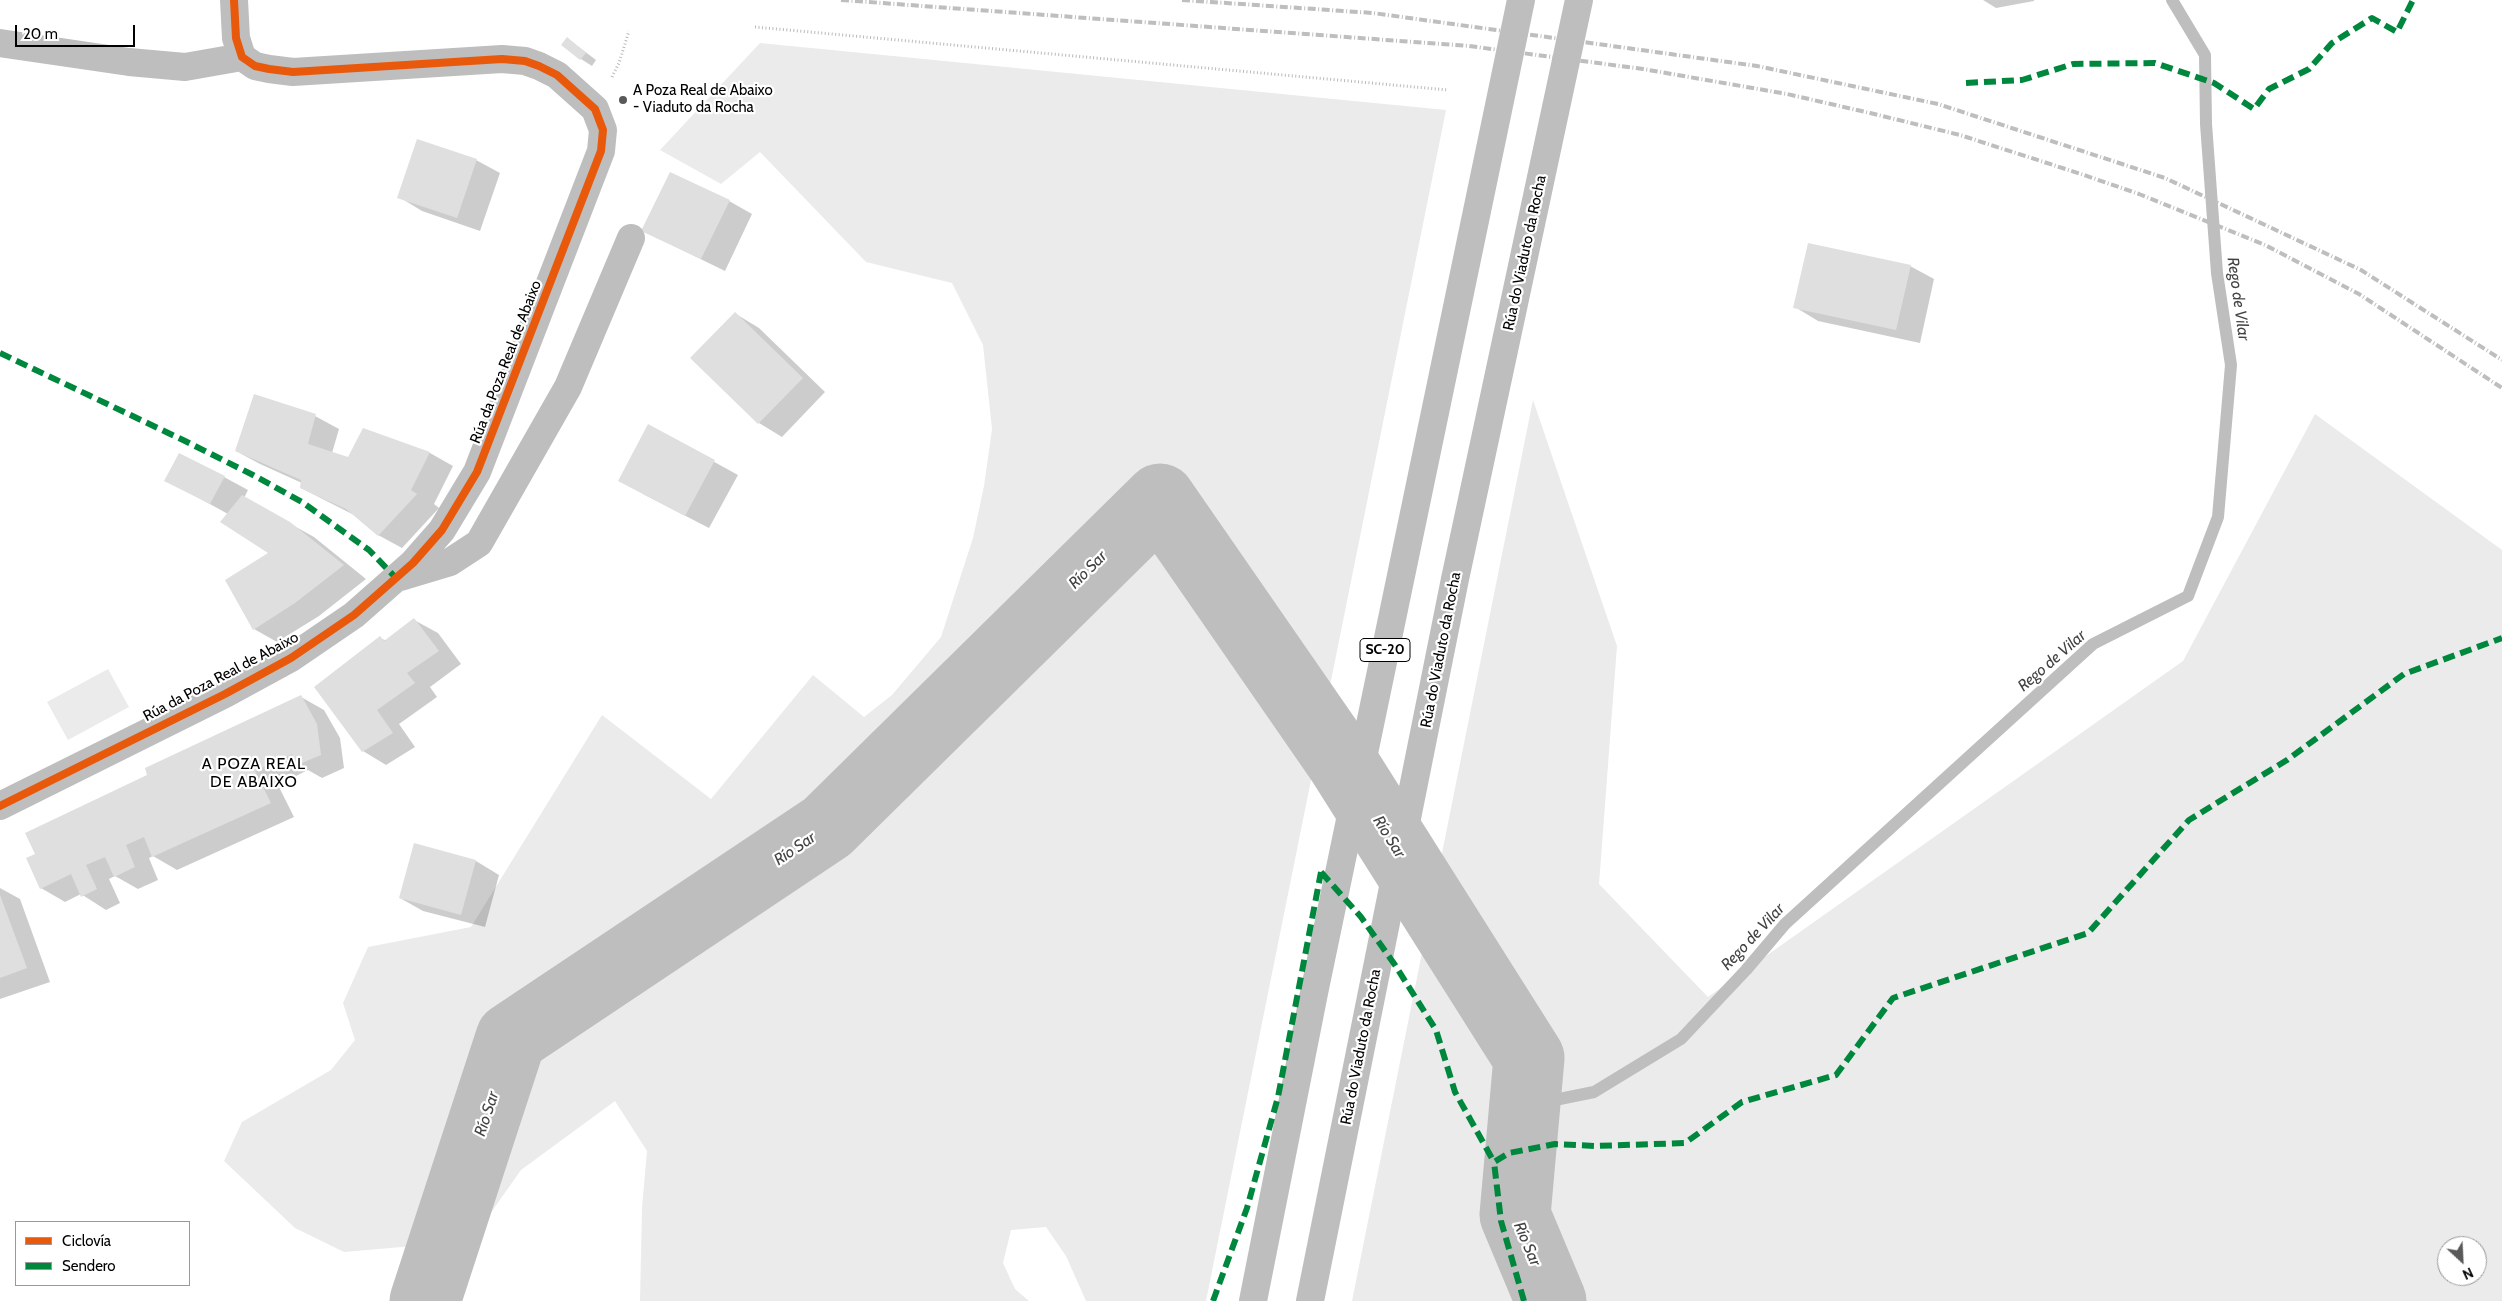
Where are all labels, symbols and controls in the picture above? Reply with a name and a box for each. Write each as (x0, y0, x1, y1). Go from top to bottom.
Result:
scale bar (18, 15, 138, 47)
text: 20 m (23, 25, 58, 43)
place label: A Poza Real de Abaixo - Viaduto da Rocha (633, 82, 773, 117)
marker: A Poza Real de Abaixo - Viaduto da Rocha (617, 94, 629, 106)
street label: Rúa do Viaduto da Rocha (1500, 174, 1550, 332)
water label: Rego de Vilar (2223, 256, 2253, 342)
street label: Rúa da Poza Real de Abaixo (467, 278, 545, 446)
water label: Río Sar (1065, 547, 1111, 593)
street label: Rúa do Viaduto da Rocha (1417, 571, 1465, 729)
water label: Rego de Vilar (2014, 626, 2090, 696)
street label: Rúa da Poza Real de Abaixo (140, 628, 302, 726)
road number: SC-20 (1360, 638, 1410, 662)
district label: A POZA REAL DE ABAIXO (200, 754, 308, 792)
water label: Río Sar (1369, 812, 1409, 862)
water label: Río Sar (771, 828, 819, 870)
water label: Rego de Vilar (1717, 900, 1789, 974)
street label: Rúa do Viaduto da Rocha (1337, 968, 1385, 1126)
water label: Río Sar (471, 1089, 503, 1139)
water label: Río Sar (1509, 1219, 1545, 1269)
legend (15, 1221, 190, 1286)
text: Ciclovía (62, 1232, 111, 1250)
north arrow (2437, 1236, 2487, 1286)
text: Sendero (62, 1257, 116, 1275)
text: N (2460, 1263, 2476, 1284)

